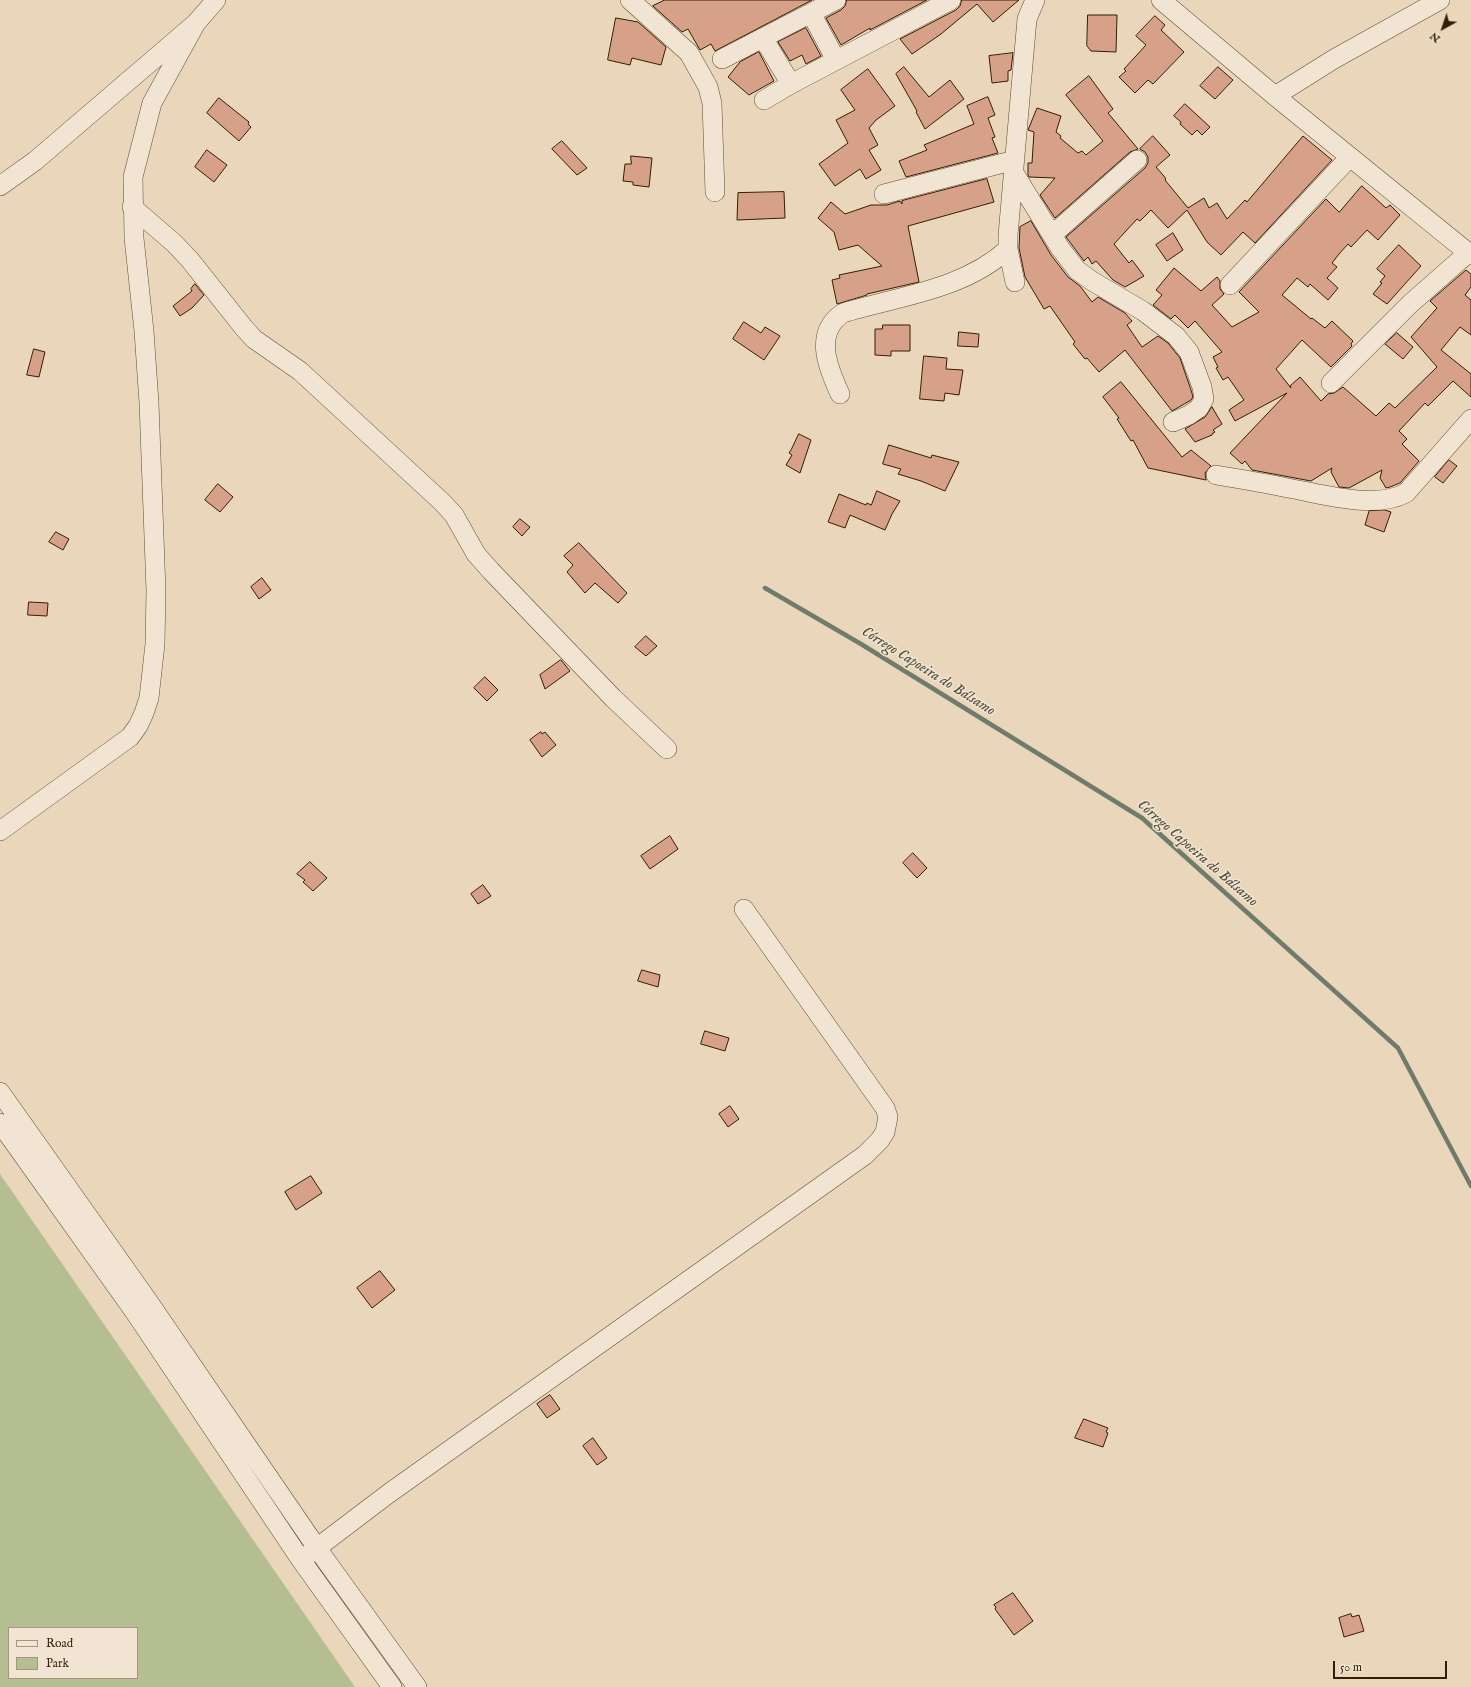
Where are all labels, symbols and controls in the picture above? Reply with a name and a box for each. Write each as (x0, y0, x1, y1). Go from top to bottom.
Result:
north arrow (1423, 8, 1463, 48)
text: N (1427, 29, 1443, 46)
water label: Córrego Capoeira do Bálsamo (858, 624, 998, 720)
water label: Córrego Capoeira do Bálsamo (1133, 797, 1261, 911)
legend (8, 1627, 138, 1679)
text: Road (46, 1636, 73, 1651)
scale bar (1335, 1653, 1449, 1679)
text: Park (46, 1656, 69, 1671)
text: 50 m (1340, 1660, 1362, 1675)

